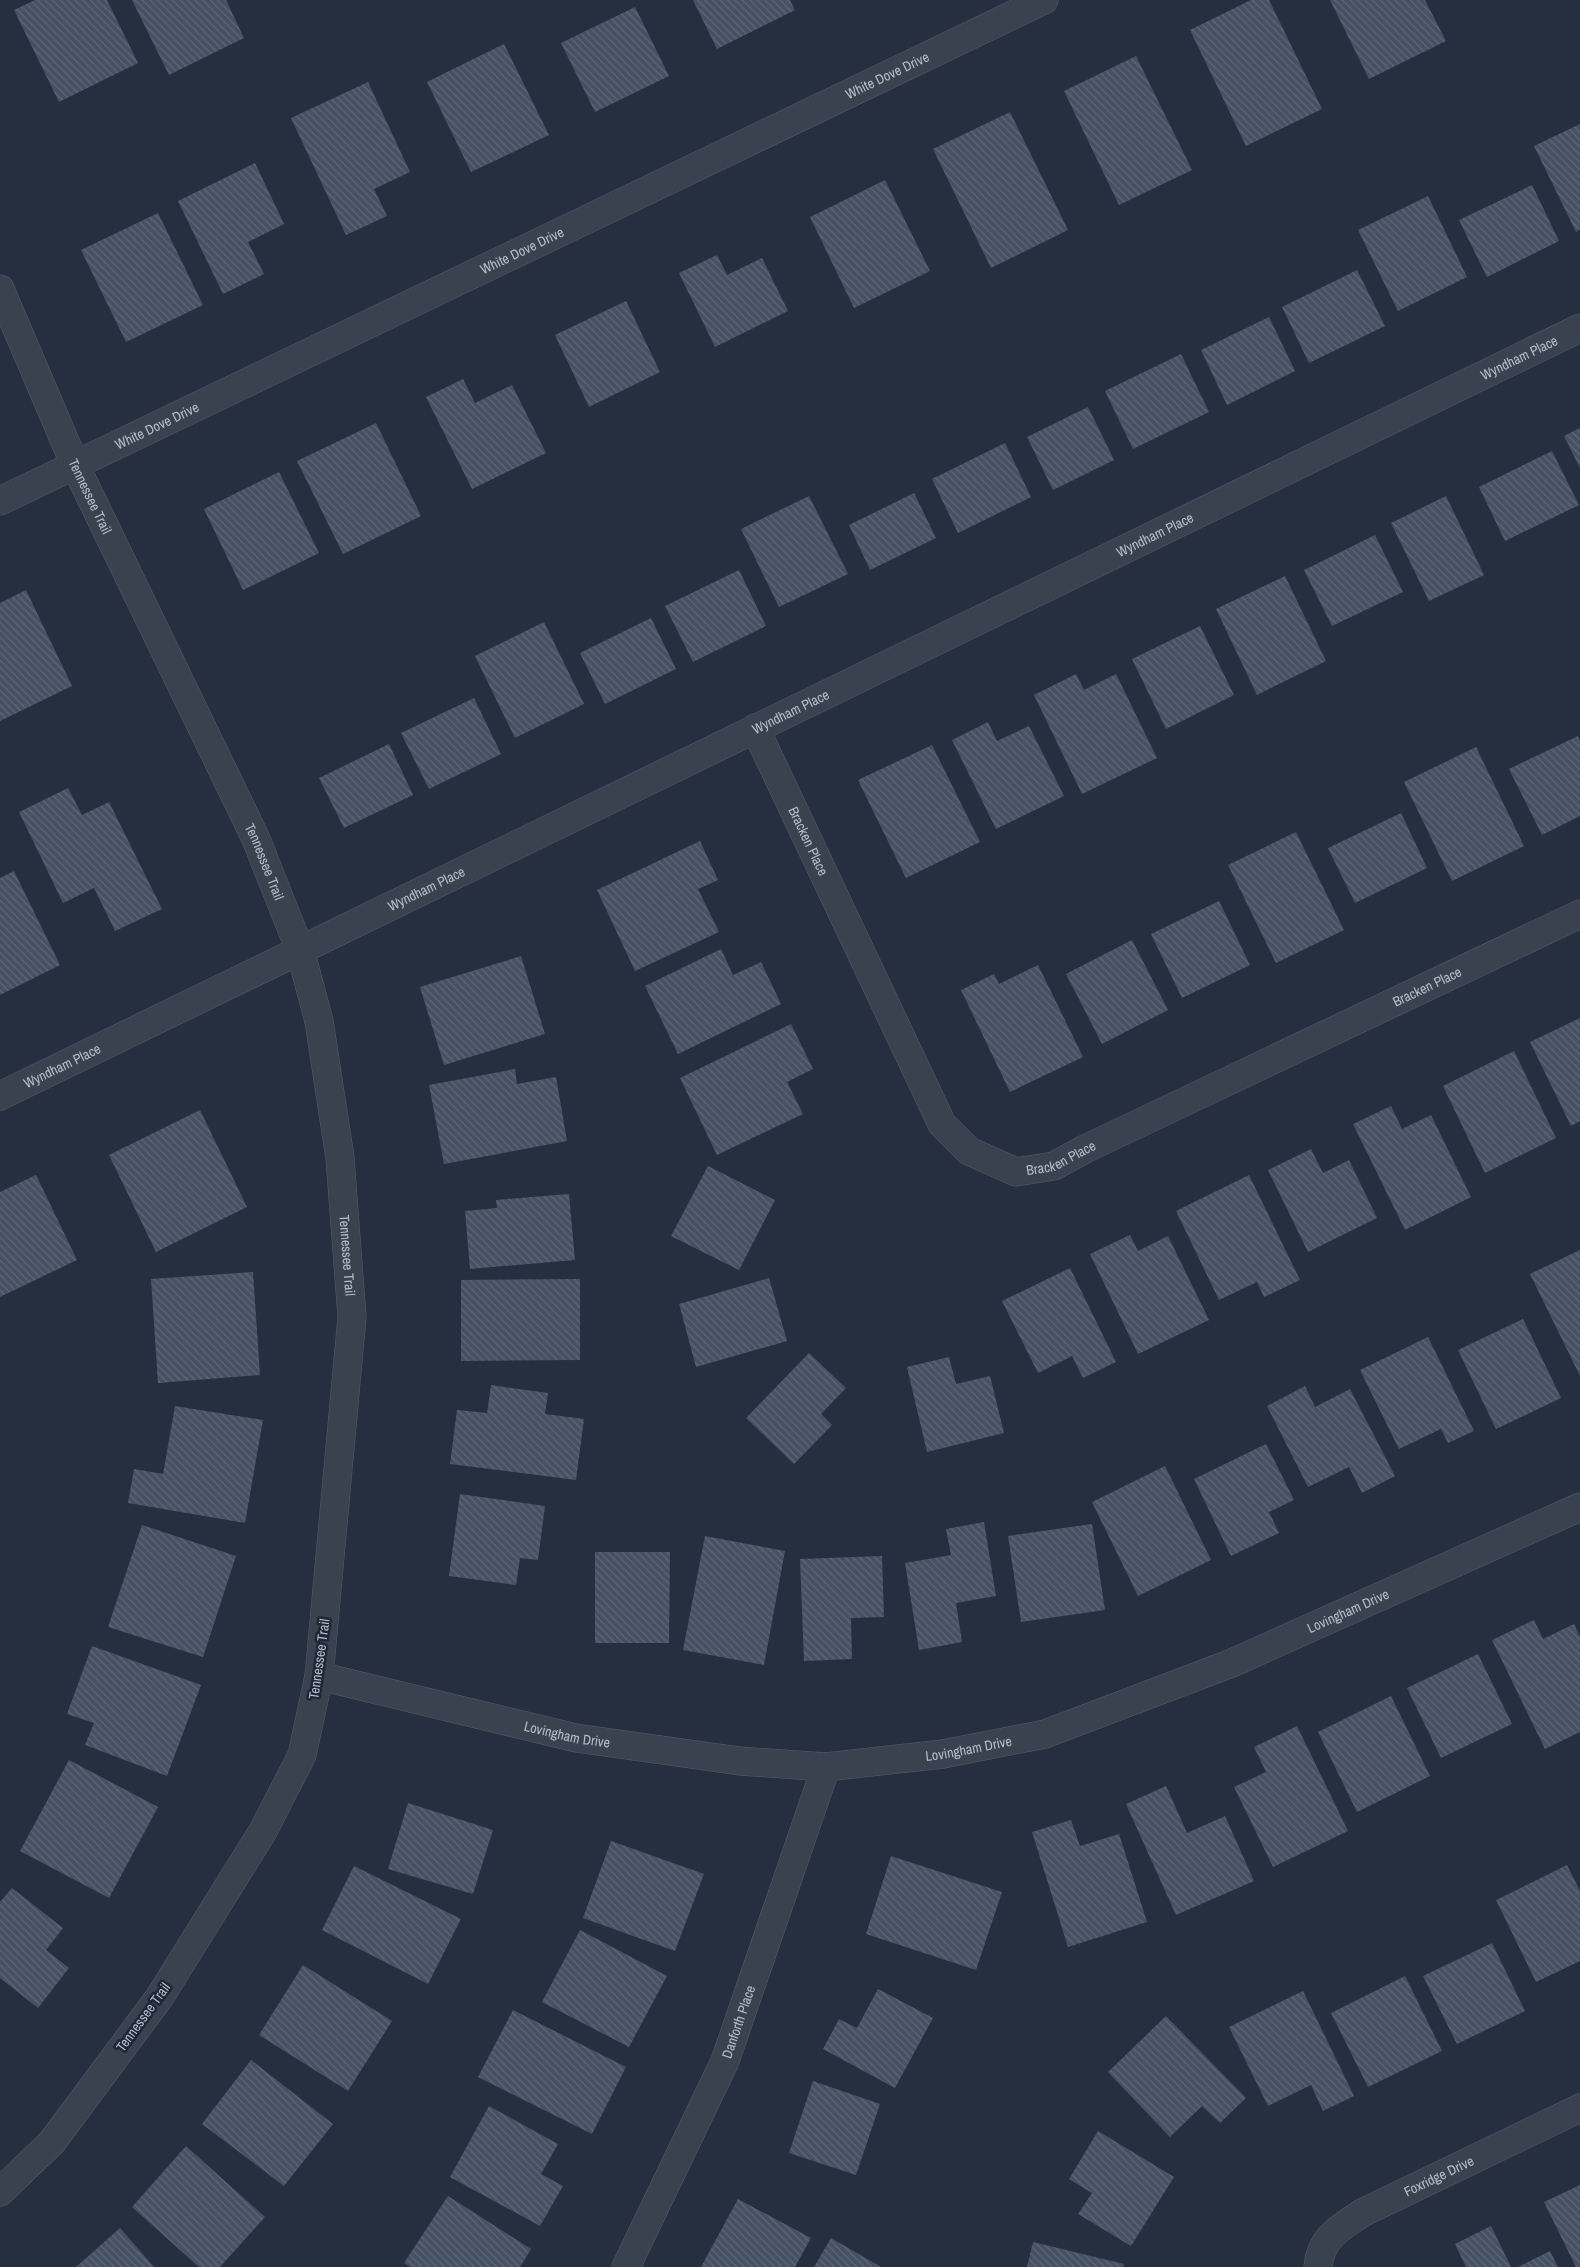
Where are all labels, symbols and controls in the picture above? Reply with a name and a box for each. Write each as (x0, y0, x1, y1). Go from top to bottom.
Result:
street label: White Dove Drive (842, 48, 932, 103)
street label: White Dove Drive (477, 223, 567, 278)
street label: Wyndham Place (1478, 331, 1561, 384)
street label: White Dove Drive (112, 398, 202, 453)
street label: Tennessee Trail (64, 456, 116, 537)
street label: Wyndham Place (1113, 508, 1196, 561)
street label: Wyndham Place (749, 685, 832, 738)
street label: Bracken Place (784, 804, 832, 878)
street label: Tennessee Trail (241, 820, 288, 903)
street label: Wyndham Place (385, 862, 468, 915)
street label: Bracken Place (1390, 963, 1464, 1011)
street label: Wyndham Place (21, 1039, 104, 1092)
street label: Bracken Place (1025, 1136, 1098, 1179)
street label: Tennessee Trail (335, 1214, 359, 1297)
street label: Lovingham Drive (1304, 1585, 1392, 1637)
street label: Tennessee Trail (304, 1618, 334, 1700)
street label: Lovingham Drive (522, 1717, 611, 1752)
street label: Lovingham Drive (924, 1732, 1013, 1765)
street label: Tennessee Trail (112, 1979, 174, 2055)
street label: Danforth Place (718, 1983, 759, 2061)
street label: Foxridge Drive (1401, 2152, 1477, 2201)

